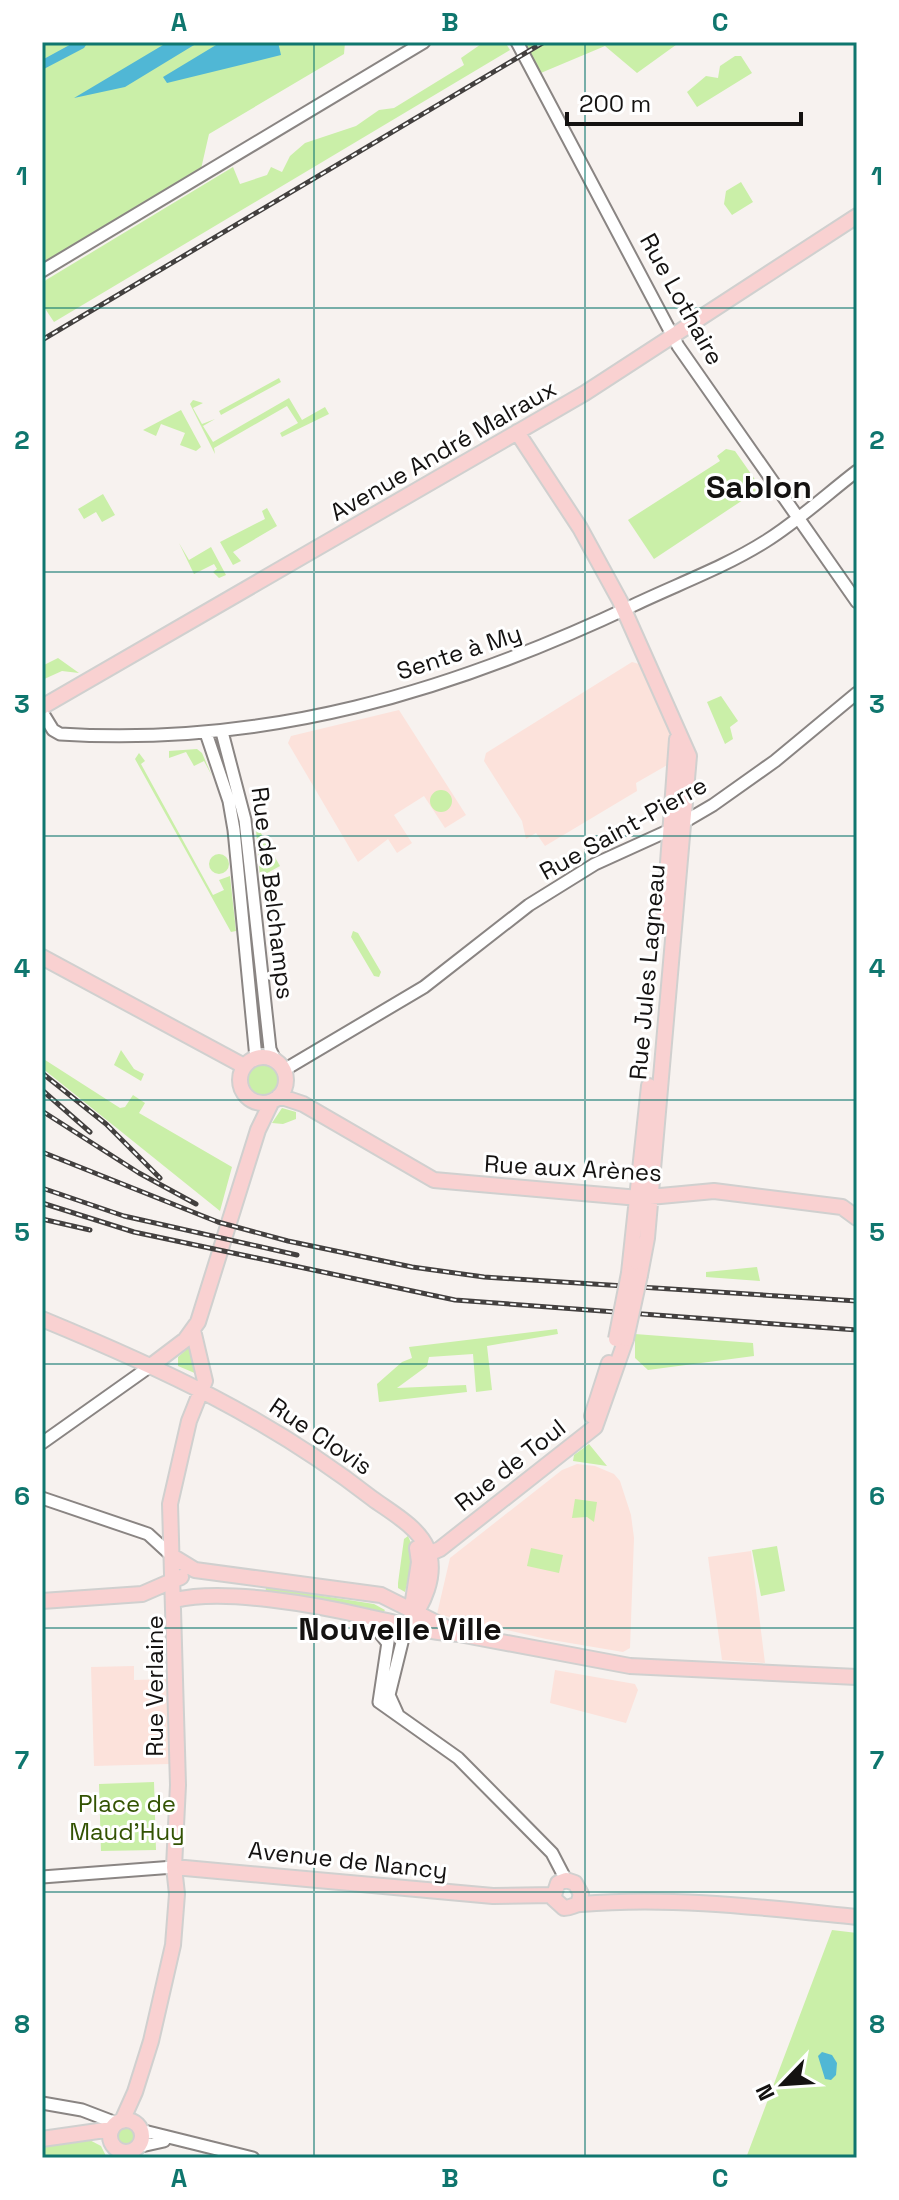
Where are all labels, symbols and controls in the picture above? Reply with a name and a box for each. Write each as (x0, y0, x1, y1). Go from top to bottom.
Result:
text: A (171, 5, 188, 39)
text: B (441, 5, 459, 39)
text: C (712, 5, 728, 39)
scale bar (567, 76, 801, 126)
text: 200 m (579, 88, 651, 119)
text: 1 (16, 159, 28, 193)
text: 1 (871, 159, 883, 193)
street label: Rue Lothaire (633, 228, 731, 370)
street label: Avenue André Malraux (324, 372, 562, 528)
text: 2 (14, 423, 30, 457)
text: 2 (869, 423, 885, 457)
district label: Sablon (706, 467, 812, 507)
street label: Sente à My (393, 617, 525, 687)
text: 3 (14, 687, 30, 721)
text: 3 (869, 687, 885, 721)
street label: Rue Saint-Pierre (534, 769, 712, 887)
street label: Rue de Belchamps (245, 785, 301, 1001)
street label: Rue Jules Lagneau (622, 863, 672, 1081)
text: 4 (14, 951, 30, 985)
text: 4 (869, 951, 885, 985)
street label: Rue aux Arènes (483, 1148, 663, 1188)
text: 5 (14, 1215, 30, 1249)
text: 5 (869, 1215, 885, 1249)
street label: Rue Clovis (264, 1390, 378, 1482)
street label: Rue de Toul (448, 1412, 572, 1518)
text: 6 (14, 1479, 30, 1513)
text: 6 (869, 1479, 885, 1513)
district label: Nouvelle Ville (298, 1609, 502, 1649)
street label: Rue Verlaine (139, 1615, 170, 1757)
text: 7 (15, 1743, 29, 1777)
text: 7 (870, 1743, 884, 1777)
park label: Place de Maud'Huy (69, 1788, 185, 1847)
street label: Avenue de Nancy (247, 1834, 449, 1886)
text: 8 (14, 2007, 30, 2041)
text: 8 (869, 2007, 885, 2041)
north arrow (743, 2044, 823, 2124)
text: N (749, 2080, 781, 2105)
text: A (171, 2161, 188, 2195)
text: B (441, 2161, 459, 2195)
text: C (712, 2161, 728, 2195)

